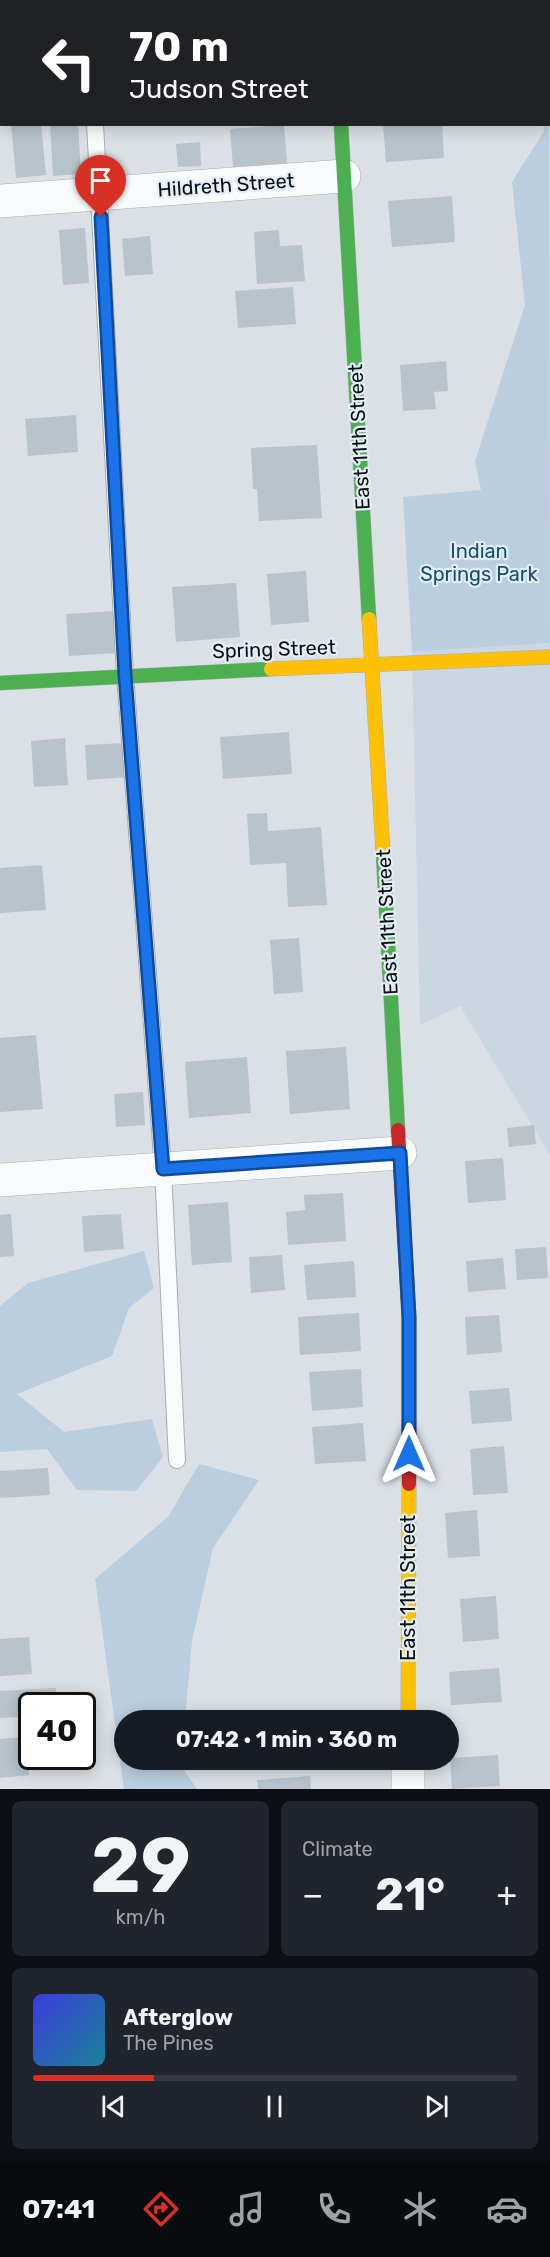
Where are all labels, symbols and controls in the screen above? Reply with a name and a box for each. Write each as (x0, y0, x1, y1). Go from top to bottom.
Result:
text: 70 m (129, 22, 229, 72)
icon: left (30, 24, 108, 102)
text: Judson Street (129, 73, 309, 105)
pin (75, 155, 126, 217)
icon: arrive (84, 164, 117, 197)
street label: Hildreth Street (157, 168, 295, 202)
street label: East 11th Street (343, 363, 375, 510)
park label: Indian Springs Park (420, 539, 538, 586)
street label: Spring Street (212, 635, 336, 663)
street label: East 11th Street (371, 848, 403, 995)
position arrow (377, 1422, 441, 1486)
street label: East 11th Street (396, 1515, 420, 1661)
speed limit sign: 40 (18, 1692, 96, 1770)
text: 07:42 · 1 min · 360 m (176, 1726, 397, 1753)
text: 29 (90, 1819, 191, 1912)
text: Climate (302, 1837, 373, 1861)
text: 21° (375, 1868, 445, 1921)
text: − (302, 1875, 323, 1914)
text: + (496, 1875, 517, 1914)
text: km/h (116, 1905, 165, 1929)
text: Afterglow (123, 2004, 233, 2031)
text: The Pines (123, 2031, 214, 2055)
icon: previous (97, 2090, 130, 2123)
icon: pause (258, 2090, 291, 2123)
icon: next (420, 2090, 453, 2123)
icon: directions (140, 2188, 182, 2230)
icon: music (226, 2188, 268, 2230)
icon: phone (313, 2188, 355, 2230)
icon: climate (399, 2188, 441, 2230)
icon: car (486, 2188, 528, 2230)
text: 07:41 (22, 2193, 95, 2225)

